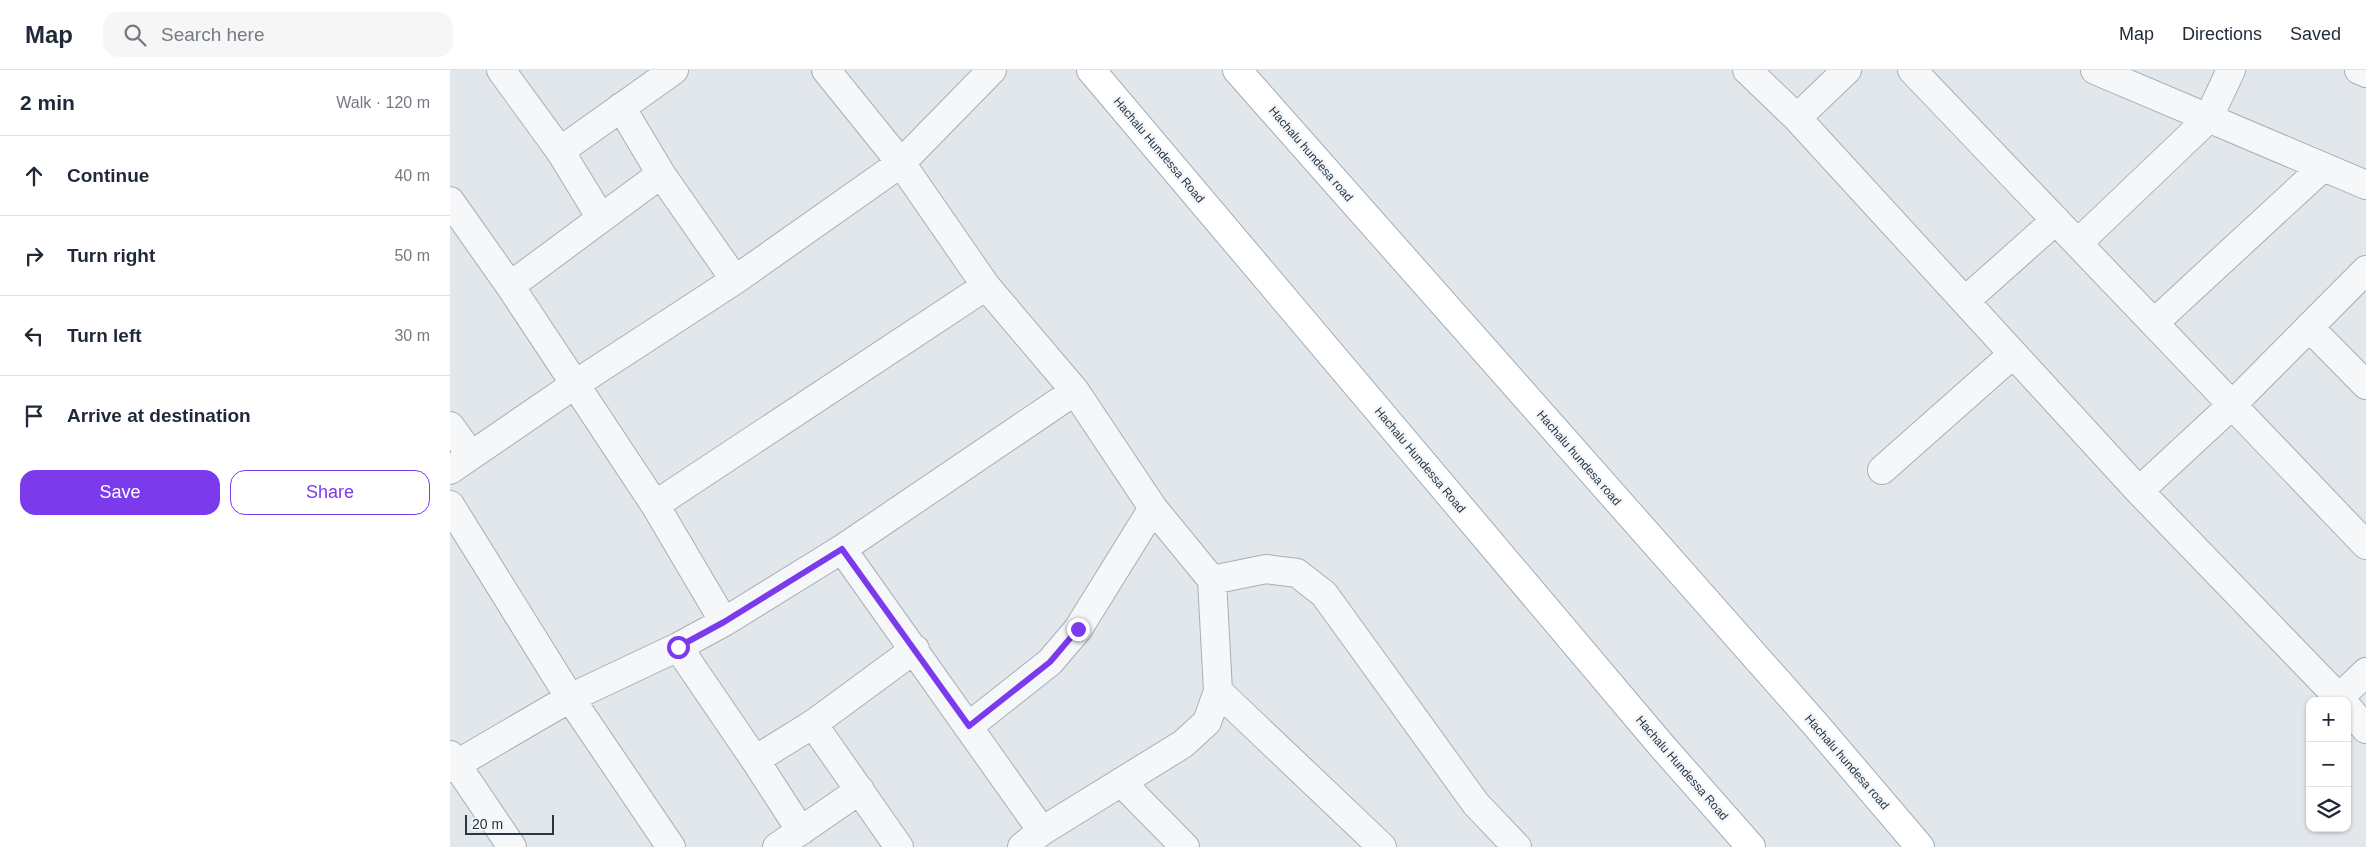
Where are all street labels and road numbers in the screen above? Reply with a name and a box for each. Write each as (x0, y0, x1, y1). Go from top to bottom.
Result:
street label: Hachalu Hundessa Road (1111, 94, 1207, 206)
street label: Hachalu hundesa road (1266, 104, 1356, 204)
street label: Hachalu Hundessa Road (1372, 404, 1468, 516)
street label: Hachalu hundesa road (1534, 408, 1624, 508)
street label: Hachalu hundesa road (1802, 712, 1892, 812)
street label: Hachalu Hundessa Road (1633, 713, 1731, 823)

